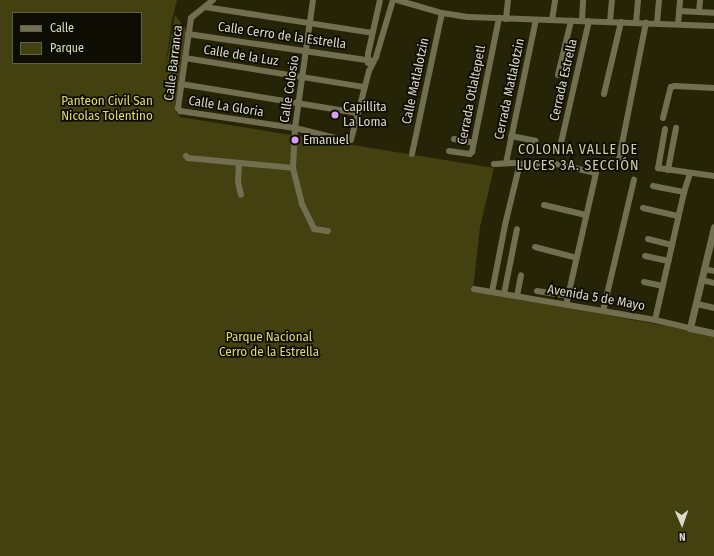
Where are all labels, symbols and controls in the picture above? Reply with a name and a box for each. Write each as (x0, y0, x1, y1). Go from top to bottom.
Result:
legend (12, 12, 142, 64)
street label: Calle Cerro de la Estrella (217, 19, 347, 53)
text: Calle (50, 21, 74, 35)
street label: Calle Barranca (162, 24, 186, 102)
street label: Calle Matlalotzin (399, 36, 433, 126)
street label: Cerrada Matlalotzin (492, 37, 528, 141)
street label: Cerrada Estrella (547, 37, 581, 123)
text: Parque (50, 41, 84, 55)
street label: Calle de la Luz (202, 42, 280, 70)
street label: Cerrada Otlaltepetl (455, 44, 489, 146)
street label: Calle Colosio (277, 54, 303, 124)
street label: Calle La Gloria (187, 93, 265, 121)
park label: Panteon Civil San Nicolas Tolentino (61, 94, 153, 125)
place label: Capillita La Loma (343, 100, 387, 131)
marker: Capillita La Loma (330, 110, 340, 120)
place label: Emanuel (303, 132, 349, 148)
marker: Emanuel (290, 135, 300, 145)
district label: COLONIA VALLE DE LUCES 3A. SECCIÓN (516, 142, 640, 174)
street label: Avenida 5 de Mayo (546, 282, 646, 314)
park label: Parque Nacional Cerro de la Estrella (219, 330, 319, 361)
north arrow (662, 504, 702, 544)
text: N (679, 530, 686, 543)

